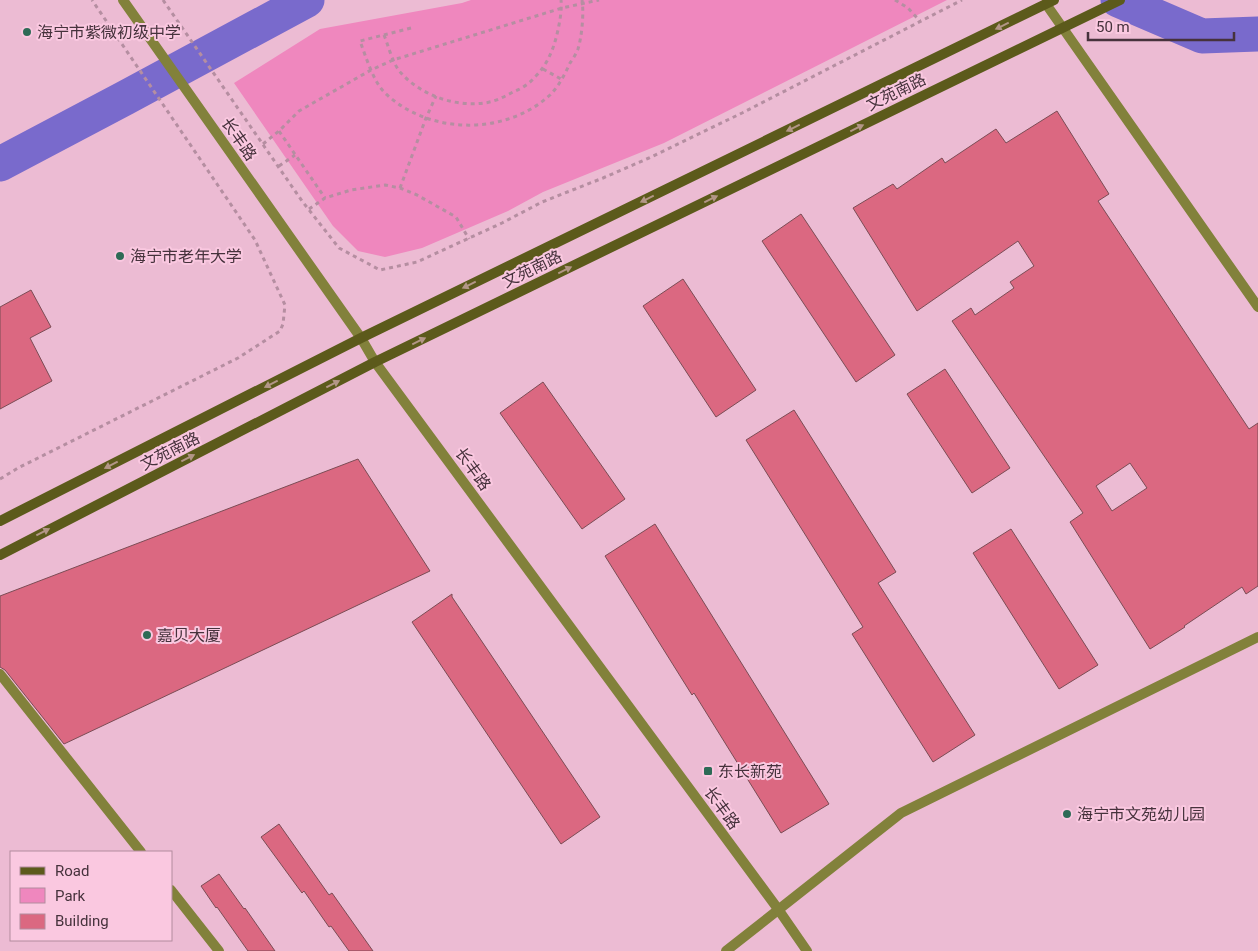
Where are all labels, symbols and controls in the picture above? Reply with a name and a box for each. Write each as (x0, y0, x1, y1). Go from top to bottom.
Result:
scale bar (1088, 10, 1234, 42)
text: 50 m (1096, 18, 1130, 36)
one-way arrow (995, 22, 1009, 30)
place label: 海宁市紫微初级中学 (37, 23, 181, 42)
marker: 海宁市紫微初级中学 (21, 26, 33, 38)
street label: 文苑南路 (863, 69, 929, 115)
street label: 长丰路 (217, 114, 261, 164)
one-way arrow (850, 123, 865, 132)
one-way arrow (786, 124, 800, 132)
one-way arrow (704, 194, 718, 202)
one-way arrow (640, 195, 654, 203)
street label: 文苑南路 (499, 246, 565, 292)
place label: 海宁市老年大学 (130, 247, 242, 266)
marker: 海宁市老年大学 (114, 250, 126, 262)
one-way arrow (558, 265, 572, 273)
one-way arrow (462, 282, 476, 290)
one-way arrow (412, 336, 426, 344)
one-way arrow (264, 380, 278, 388)
one-way arrow (325, 380, 340, 388)
street label: 文苑南路 (137, 428, 203, 474)
street label: 长丰路 (451, 444, 495, 494)
one-way arrow (181, 454, 195, 462)
one-way arrow (103, 461, 118, 469)
one-way arrow (36, 528, 51, 536)
place label: 嘉贝大厦 (157, 626, 221, 645)
marker: 嘉贝大厦 (141, 629, 153, 641)
place label: 东长新苑 (718, 762, 782, 781)
marker: 东长新苑 (702, 765, 714, 777)
street label: 长丰路 (700, 783, 744, 833)
place label: 海宁市文苑幼儿园 (1077, 805, 1205, 824)
marker: 海宁市文苑幼儿园 (1061, 808, 1073, 820)
legend (10, 851, 172, 941)
text: Road (55, 862, 89, 880)
text: Park (55, 887, 86, 905)
text: Building (55, 912, 109, 930)

